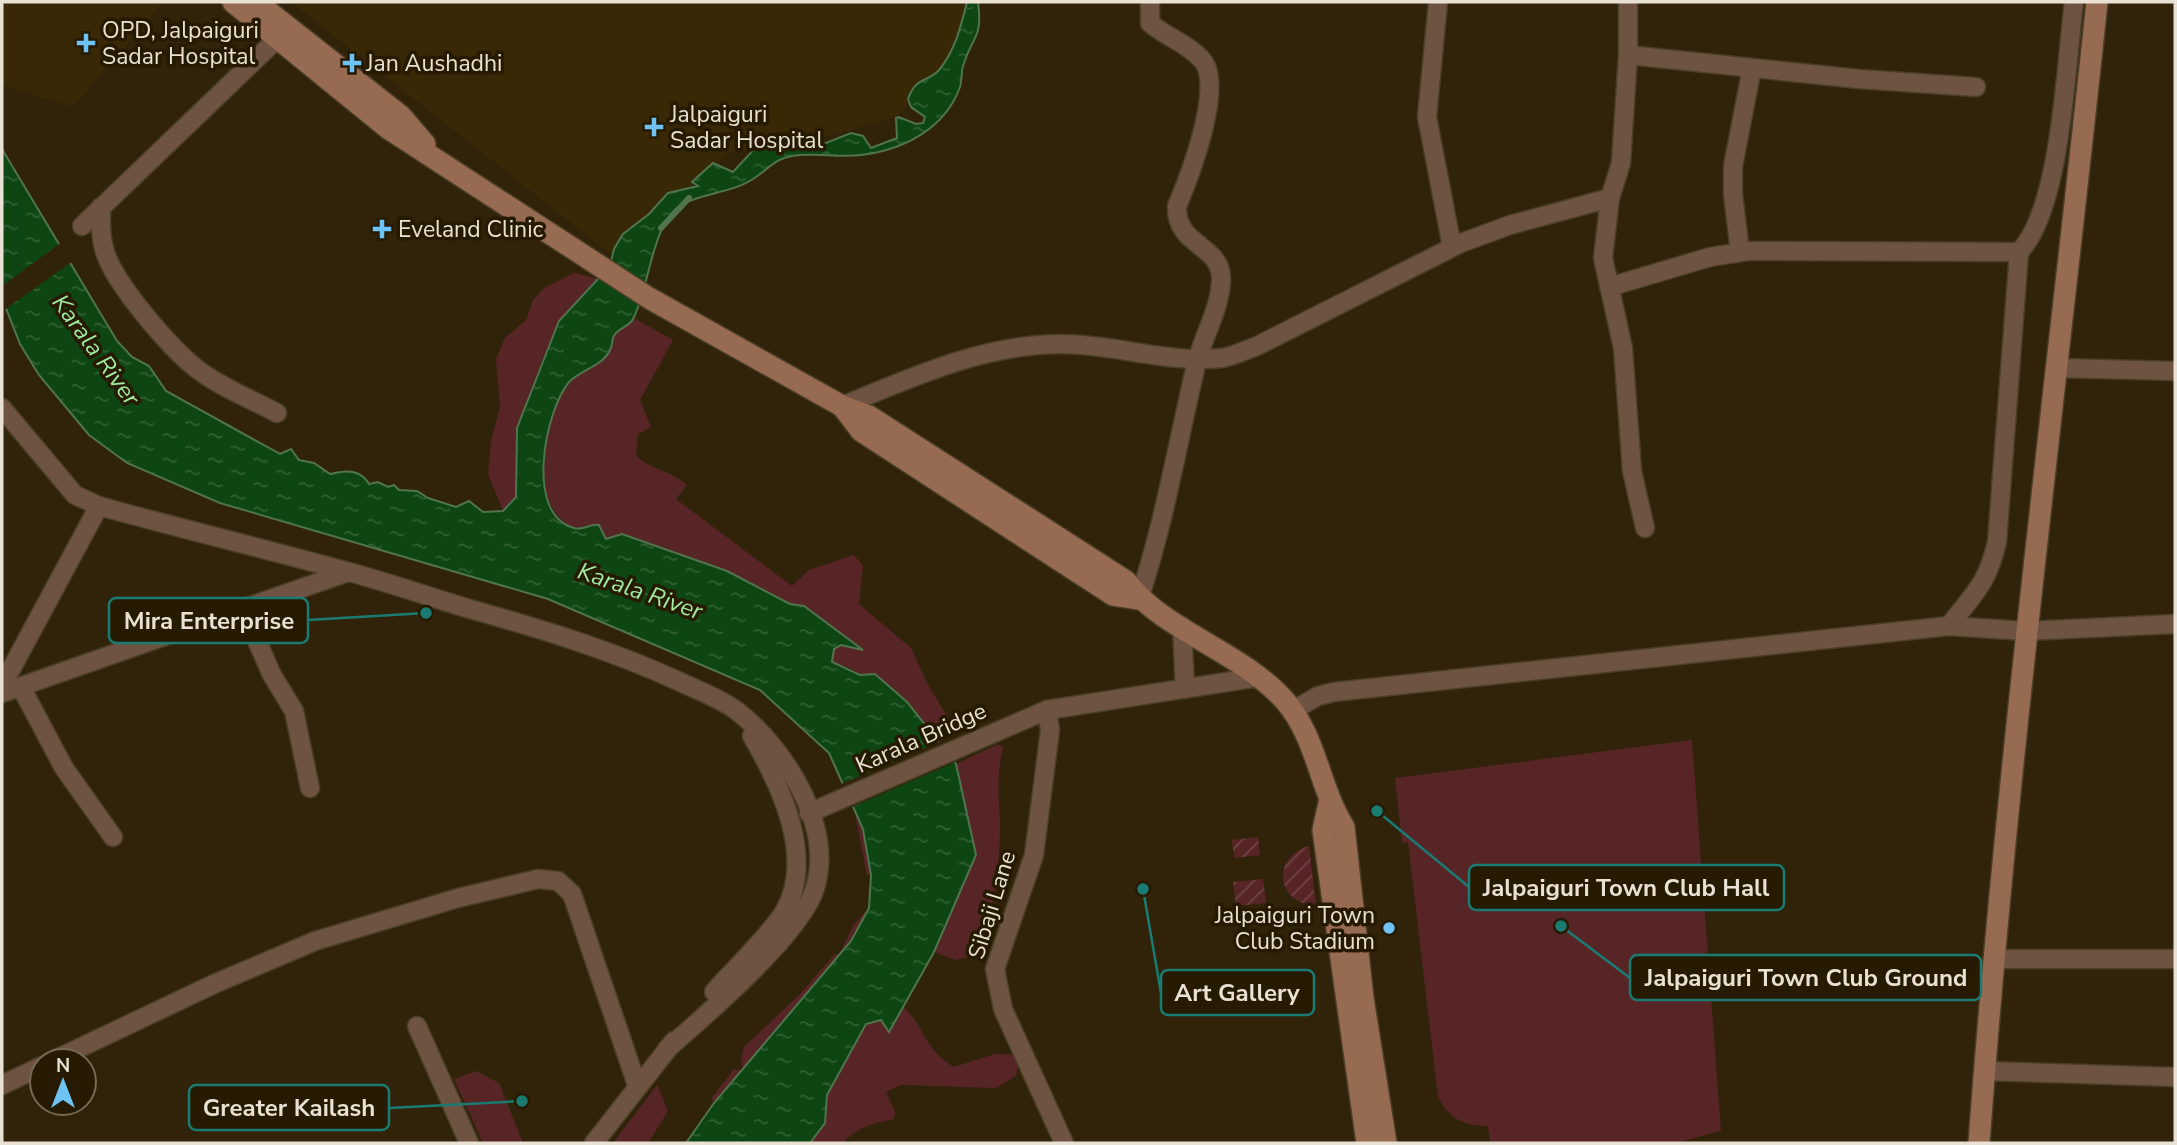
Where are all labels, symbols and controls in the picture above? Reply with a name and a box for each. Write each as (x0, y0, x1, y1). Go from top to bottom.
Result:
place label: OPD, Jalpaiguri Sadar Hospital (102, 15, 259, 72)
marker: OPD, Jalpaiguri Sadar Hospital (76, 33, 96, 53)
place label: Jan Aushadhi (365, 48, 502, 79)
marker: Jan Aushadhi (344, 55, 360, 71)
place label: Jalpaiguri Sadar Hospital (669, 99, 823, 156)
marker: Jalpaiguri Sadar Hospital (644, 117, 664, 137)
place label: Eveland Clinic (398, 214, 544, 245)
marker: Eveland Clinic (372, 219, 392, 239)
water label: Karala River (45, 288, 148, 413)
water label: Karala River (573, 555, 708, 628)
callout: Mira Enterprise (109, 598, 308, 643)
text: Mira Enterprise (124, 605, 294, 637)
street label: Karala Bridge (851, 695, 991, 781)
street label: Sibaji Lane (961, 847, 1023, 963)
callout: Jalpaiguri Town Club Hall (1469, 865, 1784, 910)
text: Jalpaiguri Town Club Hall (1482, 872, 1770, 904)
place label: Jalpaiguri Town Club Stadium (1214, 900, 1375, 957)
marker: Jalpaiguri Town Club Stadium (1381, 920, 1397, 936)
callout: Jalpaiguri Town Club Ground (1630, 955, 1981, 1000)
text: Jalpaiguri Town Club Ground (1644, 962, 1967, 994)
callout: Art Gallery (1161, 970, 1314, 1015)
text: Art Gallery (1174, 977, 1300, 1009)
north arrow (28, 1047, 98, 1117)
text: N (56, 1053, 70, 1079)
callout: Greater Kailash (189, 1085, 389, 1130)
text: Greater Kailash (203, 1092, 375, 1124)

